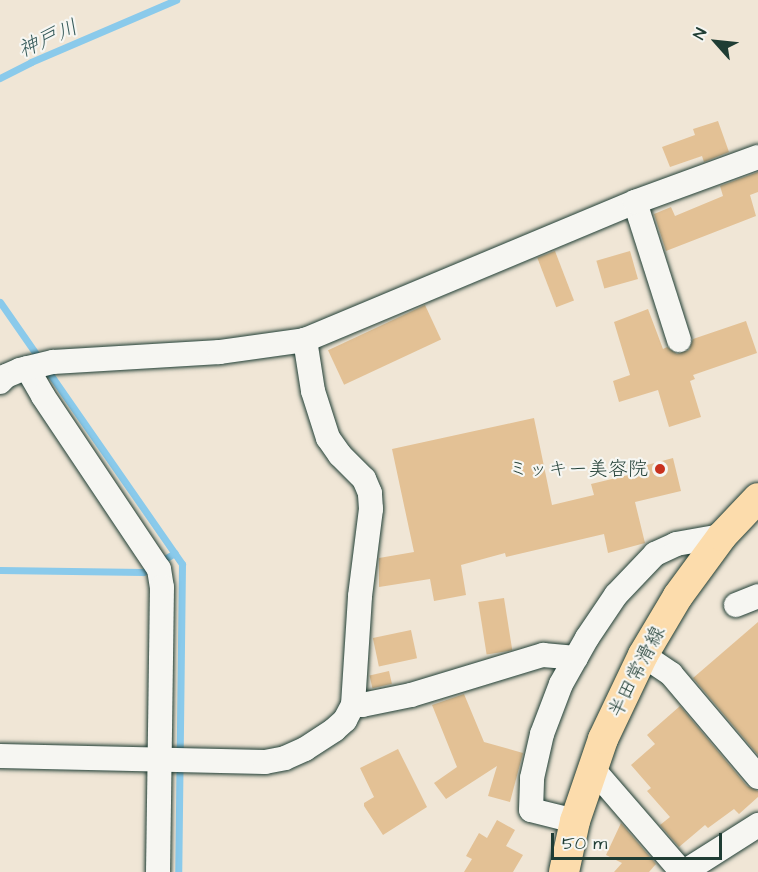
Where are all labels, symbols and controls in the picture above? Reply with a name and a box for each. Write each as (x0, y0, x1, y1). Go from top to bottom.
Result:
north arrow (686, 12, 746, 72)
water label: 神戸川 (14, 15, 82, 63)
text: N (688, 24, 712, 43)
place label: ミッキー美容院 (508, 457, 648, 481)
marker: ミッキー美容院 (653, 462, 667, 476)
street label: 半田常滑線 (604, 622, 670, 722)
scale bar (554, 821, 725, 859)
text: 50 m (562, 831, 607, 856)

